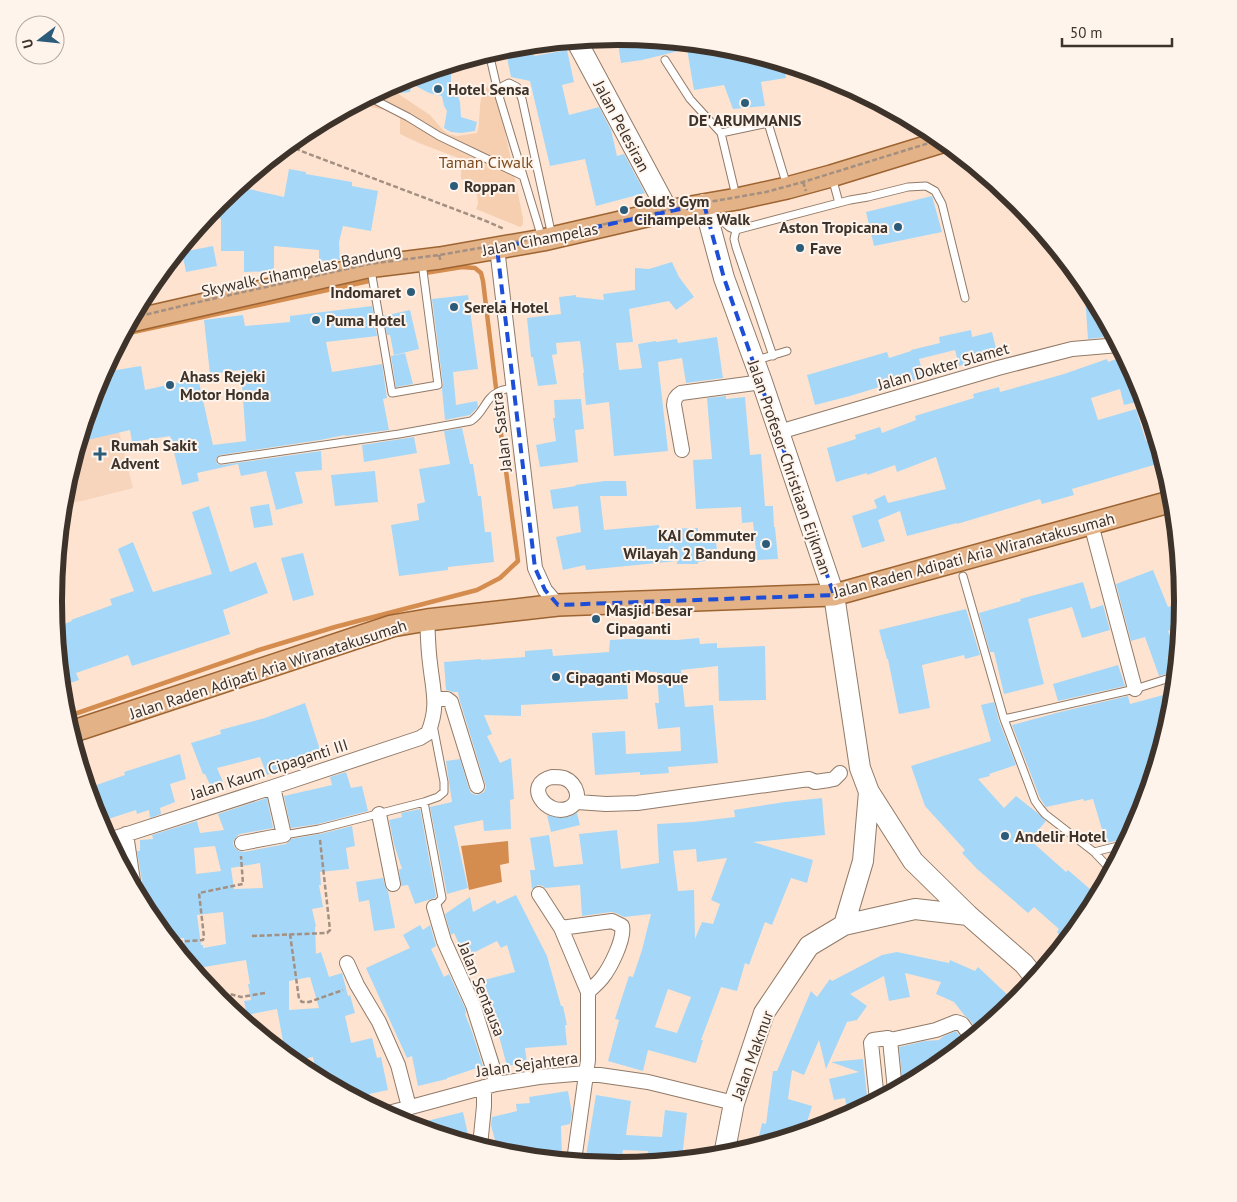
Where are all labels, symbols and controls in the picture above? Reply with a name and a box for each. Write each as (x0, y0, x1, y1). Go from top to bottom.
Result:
north arrow (15, 15, 65, 65)
scale bar (1062, 15, 1172, 47)
text: 50 m (1070, 23, 1103, 42)
text: U (18, 37, 37, 50)
street label: Jalan Pelesiran (589, 76, 654, 175)
place label: Hotel Sensa (448, 79, 529, 99)
marker: Hotel Sensa (432, 83, 444, 95)
marker: DE' ARUMMANIS (739, 97, 751, 109)
place label: DE' ARUMMANIS (689, 110, 801, 130)
park label: Taman Ciwalk (439, 152, 534, 172)
place label: Roppan (464, 176, 515, 196)
marker: Roppan (448, 180, 460, 192)
place label: Gold's Gym Cihampelas Walk (634, 191, 750, 229)
marker: Gold's Gym Cihampelas Walk (618, 204, 630, 216)
place label: Aston Tropicana (779, 217, 888, 237)
street label: Jalan Cihampelas (479, 218, 600, 260)
marker: Aston Tropicana (892, 221, 904, 233)
place label: Fave (810, 238, 842, 258)
street label: Skywalk Cihampelas Bandung (199, 239, 403, 301)
marker: Fave (794, 242, 806, 254)
place label: Indomaret (330, 282, 401, 302)
marker: Indomaret (405, 286, 417, 298)
place label: Serela Hotel (464, 297, 549, 317)
marker: Serela Hotel (448, 301, 460, 313)
place label: Puma Hotel (326, 310, 406, 330)
marker: Puma Hotel (310, 314, 322, 326)
street label: Jalan Dokter Slamet (874, 338, 1012, 395)
street label: Jalan Profesor Christiaan Eijkman (743, 356, 836, 577)
place label: Ahass Rejeki Motor Honda (180, 366, 270, 404)
marker: Ahass Rejeki Motor Honda (164, 379, 176, 391)
street label: Jalan Sastra (486, 391, 516, 474)
place label: Rumah Sakit Advent (111, 435, 197, 473)
marker: Rumah Sakit Advent (93, 447, 107, 461)
street label: Jalan Raden Adipati Aria Wiranatakusumah (830, 508, 1117, 602)
place label: KAI Commuter Wilayah 2 Bandung (623, 525, 756, 563)
marker: KAI Commuter Wilayah 2 Bandung (760, 538, 772, 550)
place label: Masjid Besar Cipaganti (606, 600, 693, 638)
marker: Masjid Besar Cipaganti (590, 613, 602, 625)
street label: Jalan Raden Adipati Aria Wiranatakusumah (126, 615, 409, 724)
place label: Cipaganti Mosque (566, 667, 688, 687)
marker: Cipaganti Mosque (550, 671, 562, 683)
street label: Jalan Kaum Cipaganti III (187, 734, 350, 804)
place label: Andelir Hotel (1015, 826, 1106, 846)
marker: Andelir Hotel (999, 830, 1011, 842)
street label: Jalan Sentausa (454, 938, 510, 1039)
street label: Jalan Makmur (726, 1007, 778, 1103)
street label: Jalan Sejahtera (474, 1047, 579, 1081)

